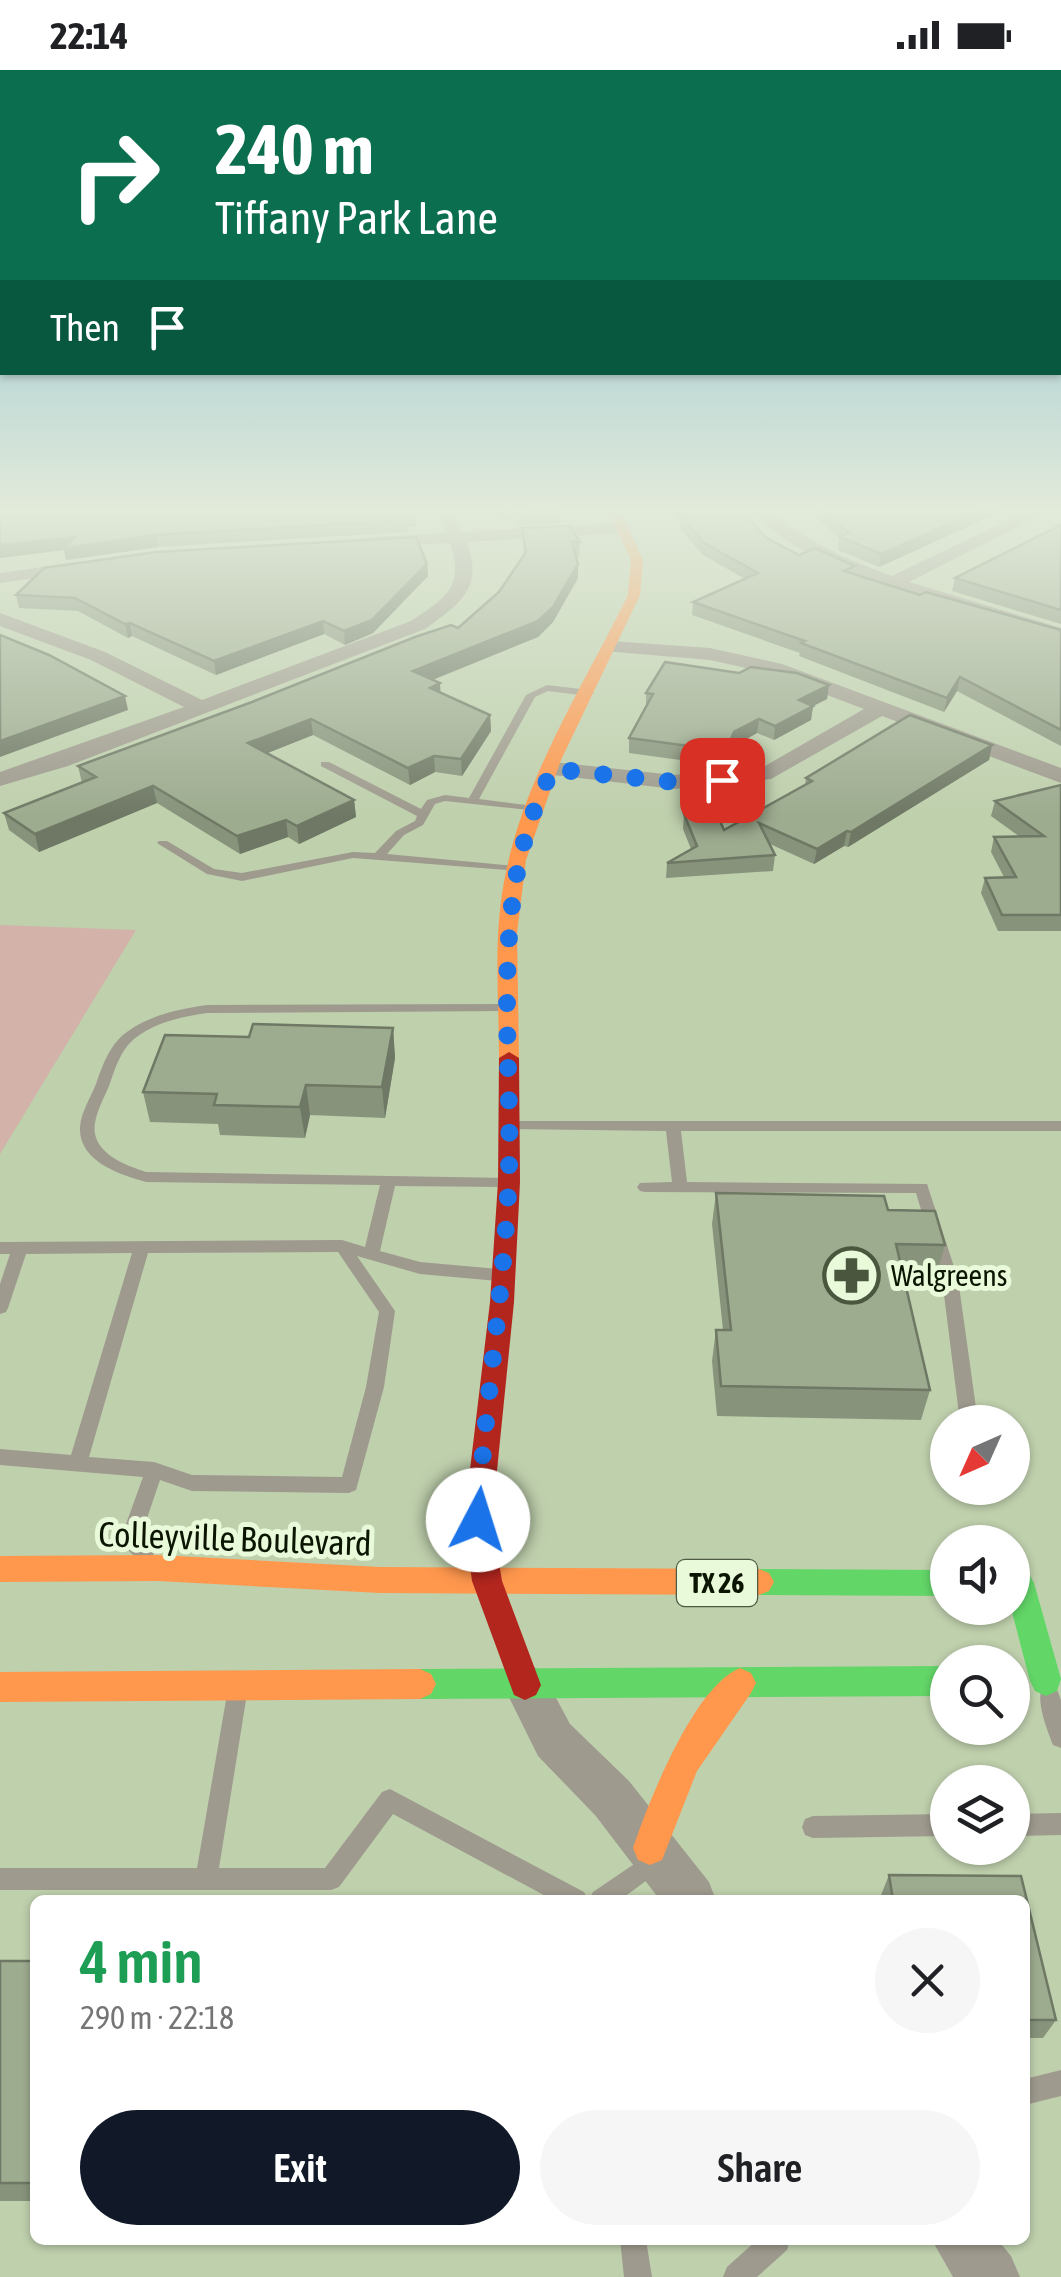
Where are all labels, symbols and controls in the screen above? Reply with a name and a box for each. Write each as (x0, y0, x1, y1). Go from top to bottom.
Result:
text: 22:14 (50, 14, 128, 57)
text: 240 m (215, 109, 374, 189)
icon: right (50, 110, 180, 240)
text: Tiffany Park Lane (215, 192, 498, 244)
icon: arrive (140, 300, 195, 355)
text: Then (50, 306, 120, 349)
pin (680, 738, 765, 823)
icon: arrive (695, 753, 750, 808)
pharmacy icon: Walgreens (822, 1246, 882, 1306)
place label: Walgreens (891, 1258, 1007, 1292)
north arrow (930, 1405, 1030, 1505)
map controls (930, 1405, 1030, 1865)
position arrow (426, 1468, 530, 1572)
street label: Colleyville Boulevard (98, 1513, 372, 1563)
button: sound (930, 1525, 1030, 1625)
road number: TX 26 (677, 1560, 757, 1606)
button: search (930, 1645, 1030, 1745)
button: layers (930, 1765, 1030, 1865)
text: 4 min (80, 1927, 203, 1996)
button: close (875, 1928, 980, 2033)
text: 290 m · 22:18 (80, 1999, 234, 2036)
button: Exit (80, 2110, 520, 2225)
button: Share (540, 2110, 980, 2225)

